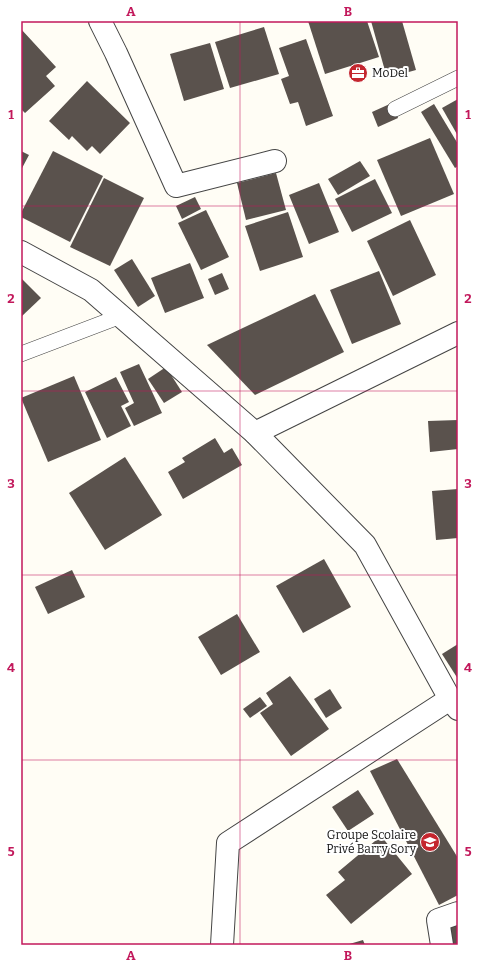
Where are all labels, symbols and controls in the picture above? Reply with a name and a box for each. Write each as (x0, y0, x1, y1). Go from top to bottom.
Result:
text: A (126, 4, 136, 19)
text: B (344, 4, 352, 19)
office icon: MoDel (347, 62, 369, 84)
place label: MoDel (372, 66, 408, 80)
text: 1 (8, 107, 14, 122)
text: 1 (465, 107, 471, 122)
text: 2 (7, 291, 15, 306)
text: 2 (464, 291, 472, 306)
text: 3 (7, 476, 15, 491)
text: 3 (464, 476, 472, 491)
text: 4 (7, 660, 15, 675)
text: 4 (464, 660, 472, 675)
place label: Groupe Scolaire Privé Barry Sory (326, 828, 417, 856)
school or university icon: Groupe Scolaire Privé Barry Sory (419, 831, 441, 853)
text: 5 (7, 844, 15, 859)
text: 5 (464, 844, 472, 859)
text: A (126, 948, 136, 963)
text: B (344, 948, 352, 963)

